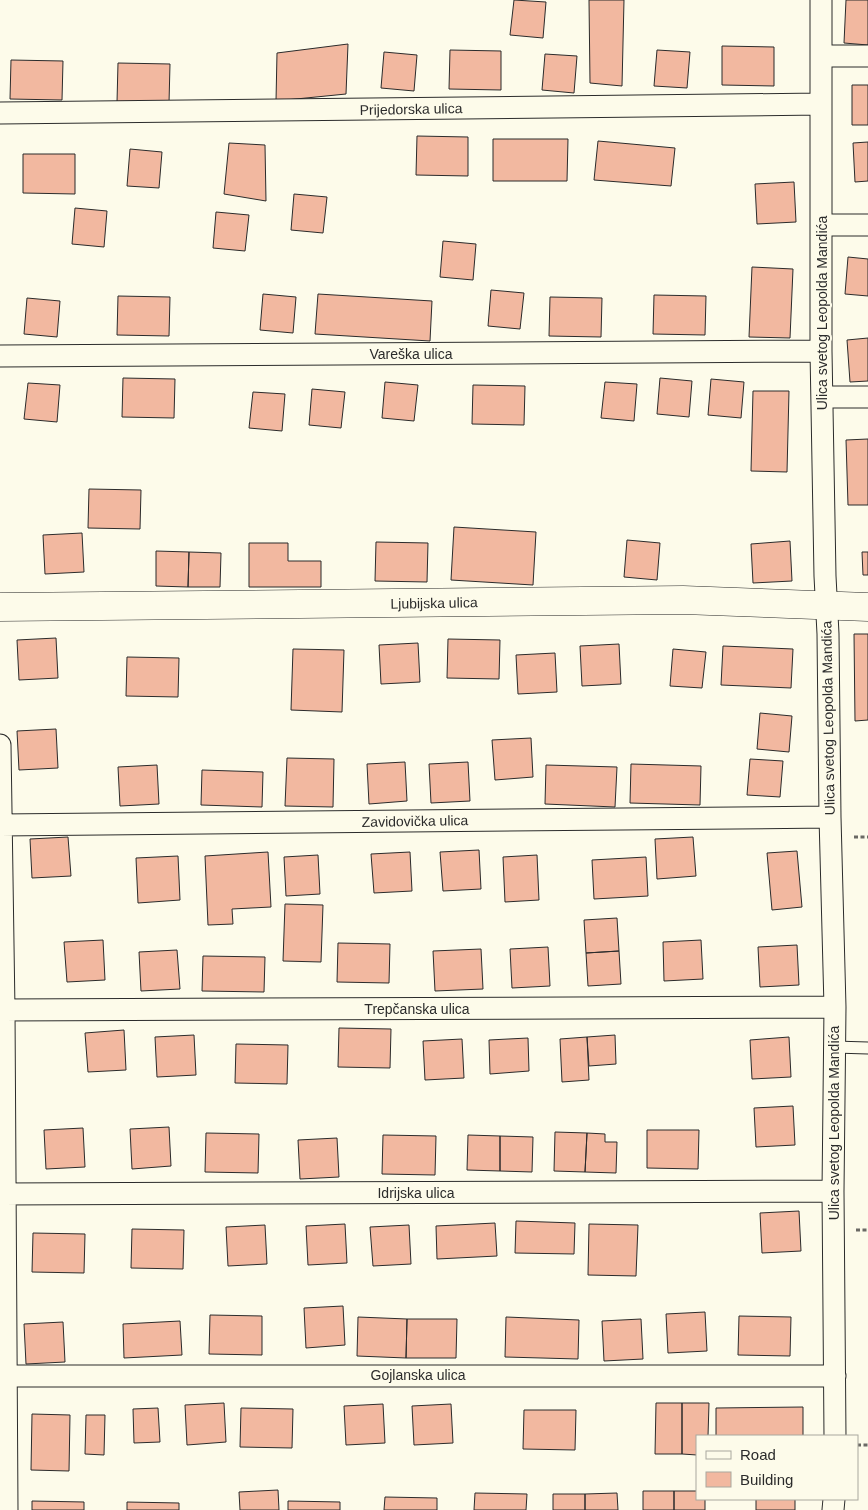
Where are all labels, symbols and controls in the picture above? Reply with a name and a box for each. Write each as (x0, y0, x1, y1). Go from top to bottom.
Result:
street label: Prijedorska ulica (360, 100, 463, 118)
street label: Ulica svetog Leopolda Mandića (814, 216, 830, 410)
street label: Vareška ulica (369, 346, 453, 362)
street label: Ljubijska ulica (390, 594, 478, 612)
street label: Ulica svetog Leopolda Mandića (818, 620, 838, 815)
street label: Zavidovička ulica (362, 812, 469, 830)
street label: Trepčanska ulica (364, 1001, 470, 1017)
street label: Ulica svetog Leopolda Mandića (826, 1026, 842, 1220)
street label: Idrijska ulica (377, 1185, 455, 1201)
street label: Gojlanska ulica (371, 1367, 466, 1383)
legend (696, 1435, 858, 1500)
text: Road (740, 1446, 776, 1463)
text: Building (740, 1471, 793, 1488)

